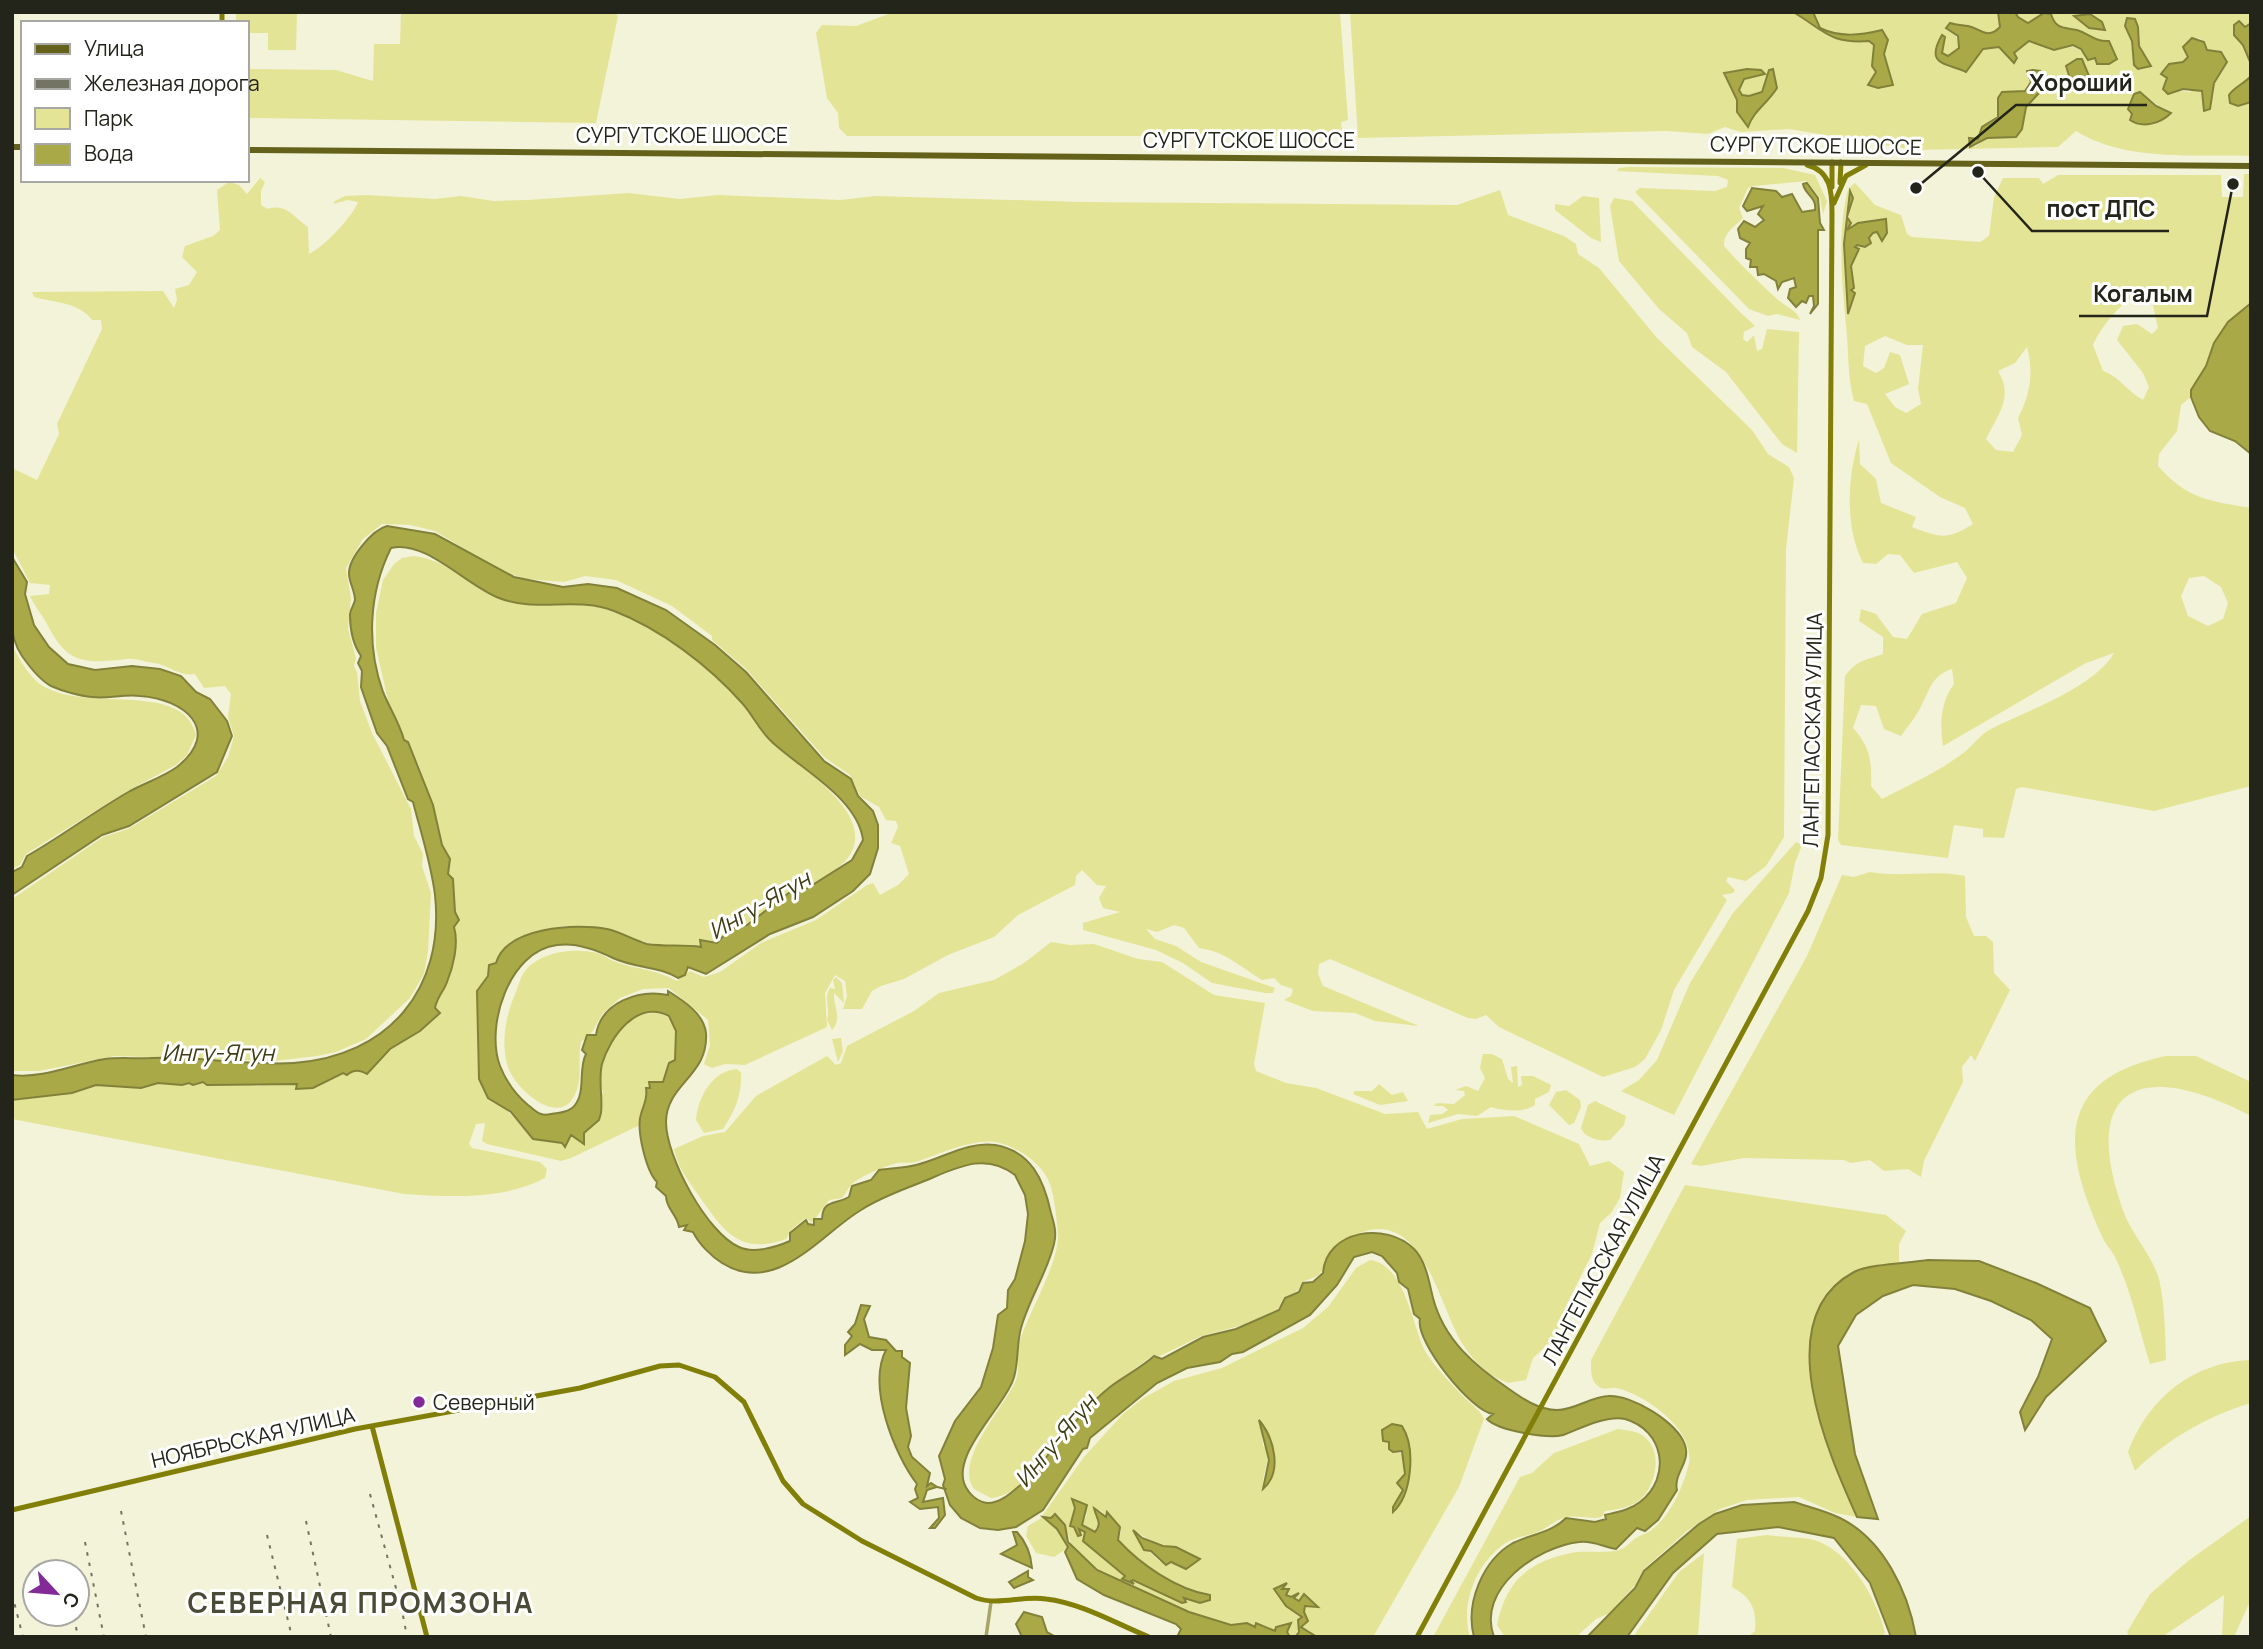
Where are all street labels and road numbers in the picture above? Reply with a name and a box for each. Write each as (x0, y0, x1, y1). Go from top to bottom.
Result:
street label: СУРГУТСКОЕ ШОССЕ (576, 121, 788, 149)
street label: СУРГУТСКОЕ ШОССЕ (1143, 126, 1355, 154)
street label: СУРГУТСКОЕ ШОССЕ (1710, 129, 1922, 161)
street label: ЛАНГЕПАССКАЯ УЛИЦА (1796, 612, 1828, 848)
street label: ЛАНГЕПАССКАЯ УЛИЦА (1535, 1149, 1671, 1369)
street label: НОЯБРЬСКАЯ УЛИЦА (148, 1400, 358, 1474)

